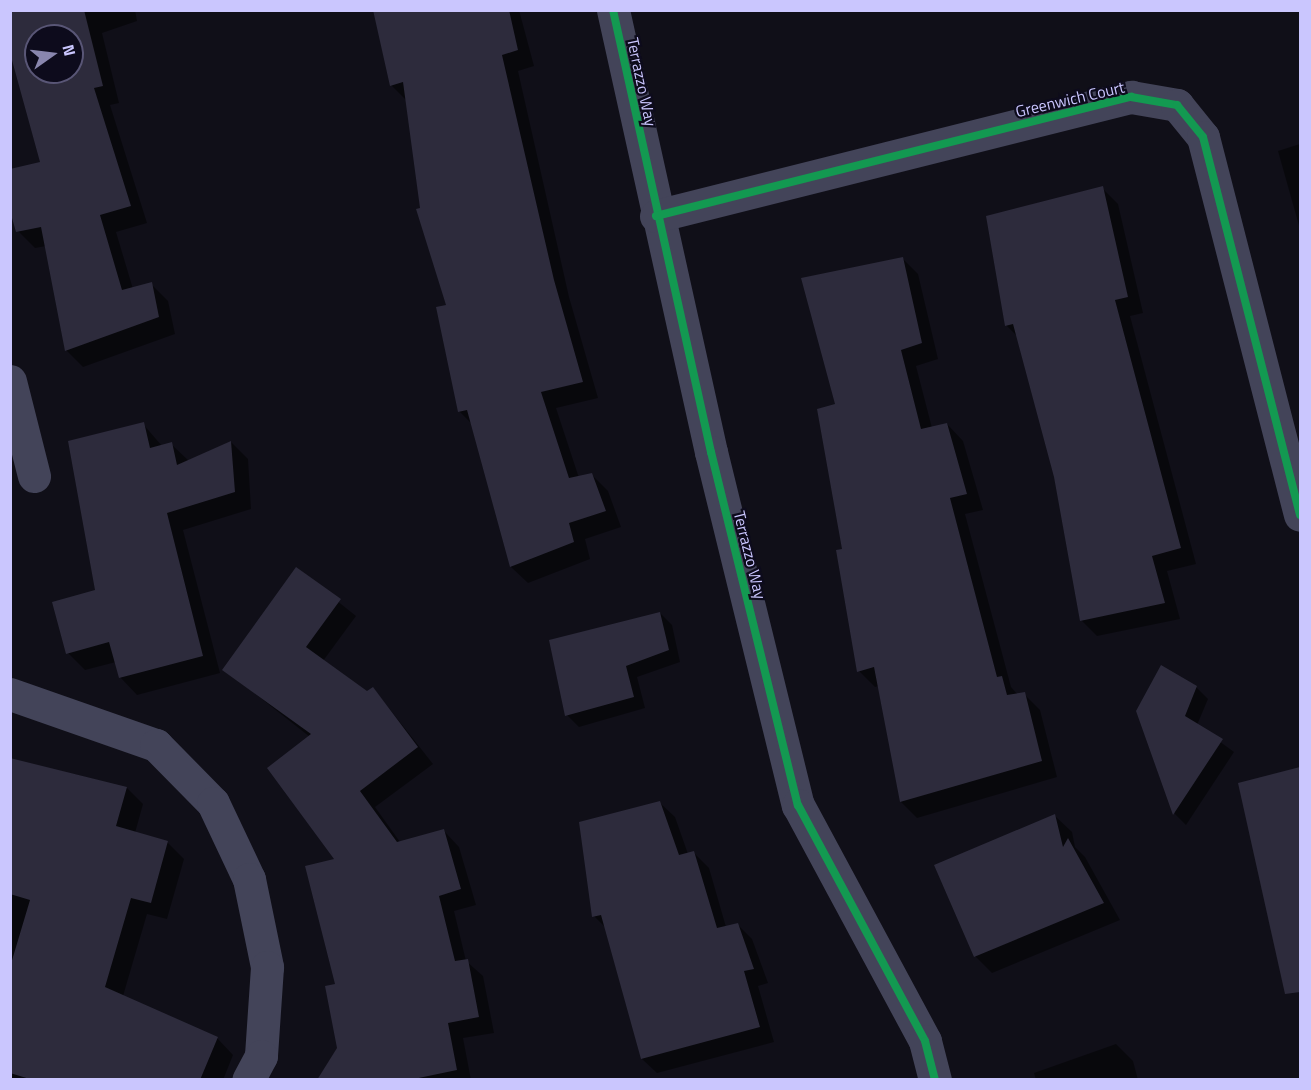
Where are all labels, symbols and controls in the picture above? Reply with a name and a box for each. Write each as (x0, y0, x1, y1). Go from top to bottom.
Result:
north arrow (24, 24, 84, 84)
street label: Terrazzo Way (623, 36, 661, 128)
text: N (57, 42, 83, 58)
street label: Greenwich Court (1014, 77, 1126, 121)
street label: Terrazzo Way (730, 509, 770, 601)

